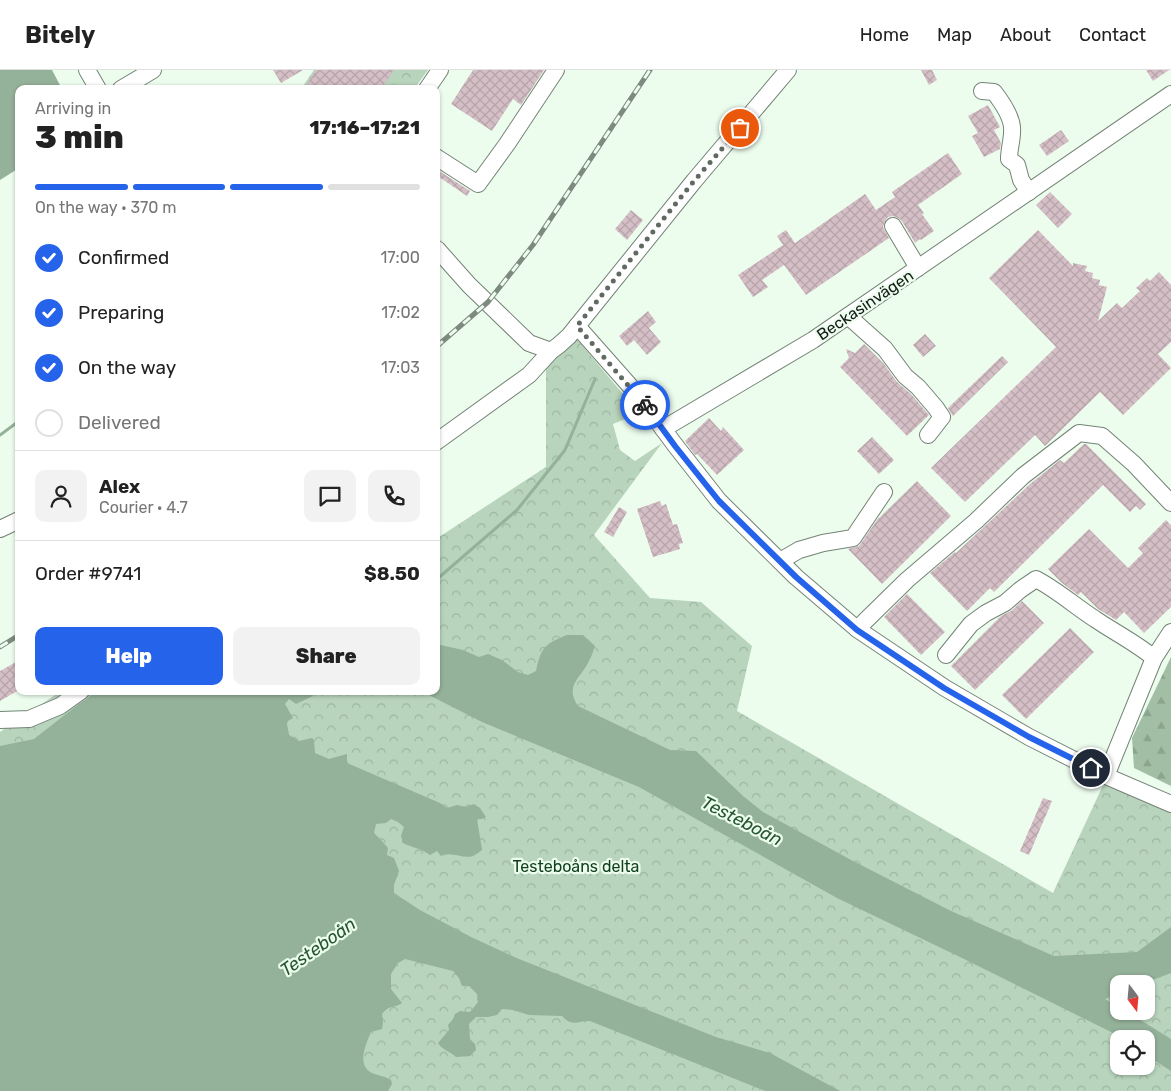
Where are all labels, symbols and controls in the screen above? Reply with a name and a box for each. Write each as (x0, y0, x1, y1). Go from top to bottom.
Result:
text: Bitely (25, 21, 95, 49)
text: Home (860, 24, 909, 46)
text: Map (937, 24, 972, 46)
text: About (1000, 24, 1051, 46)
text: Contact (1079, 24, 1146, 46)
text: Arriving in (35, 99, 111, 118)
pin (719, 107, 761, 149)
icon: bag (726, 114, 754, 142)
text: 17:16–17:21 (310, 116, 420, 139)
text: 3 min (35, 118, 124, 156)
text: On the way · 370 m (35, 198, 177, 217)
icon: check (35, 244, 63, 272)
text: Confirmed (78, 246, 169, 269)
text: 17:00 (381, 248, 420, 267)
street label: Beckasinvägen (813, 266, 917, 344)
icon: check (35, 299, 63, 327)
text: Preparing (78, 301, 164, 324)
text: 17:02 (381, 303, 420, 322)
icon: check (35, 354, 63, 382)
text: On the way (78, 356, 176, 379)
text: 17:03 (381, 358, 420, 377)
courier (620, 380, 670, 430)
icon: bike (631, 391, 659, 419)
text: Delivered (78, 411, 161, 434)
button: person (35, 470, 87, 522)
button: chat (304, 470, 356, 522)
button: phone (368, 470, 420, 522)
text: Alex (99, 475, 140, 498)
text: Courier · 4.7 (99, 498, 188, 517)
text: Order #9741 (35, 562, 141, 585)
text: $8.50 (364, 562, 420, 585)
button: Help (35, 627, 223, 685)
button: Share (233, 627, 420, 685)
pin (1070, 747, 1112, 789)
icon: home (1077, 754, 1105, 782)
water label: Testeboån (698, 791, 786, 851)
park label: Testeboåns delta (513, 857, 639, 876)
water label: Testeboån (276, 913, 360, 981)
north arrow (1110, 975, 1155, 1020)
map controls (1110, 975, 1155, 1075)
button: locate (1110, 1030, 1155, 1075)

